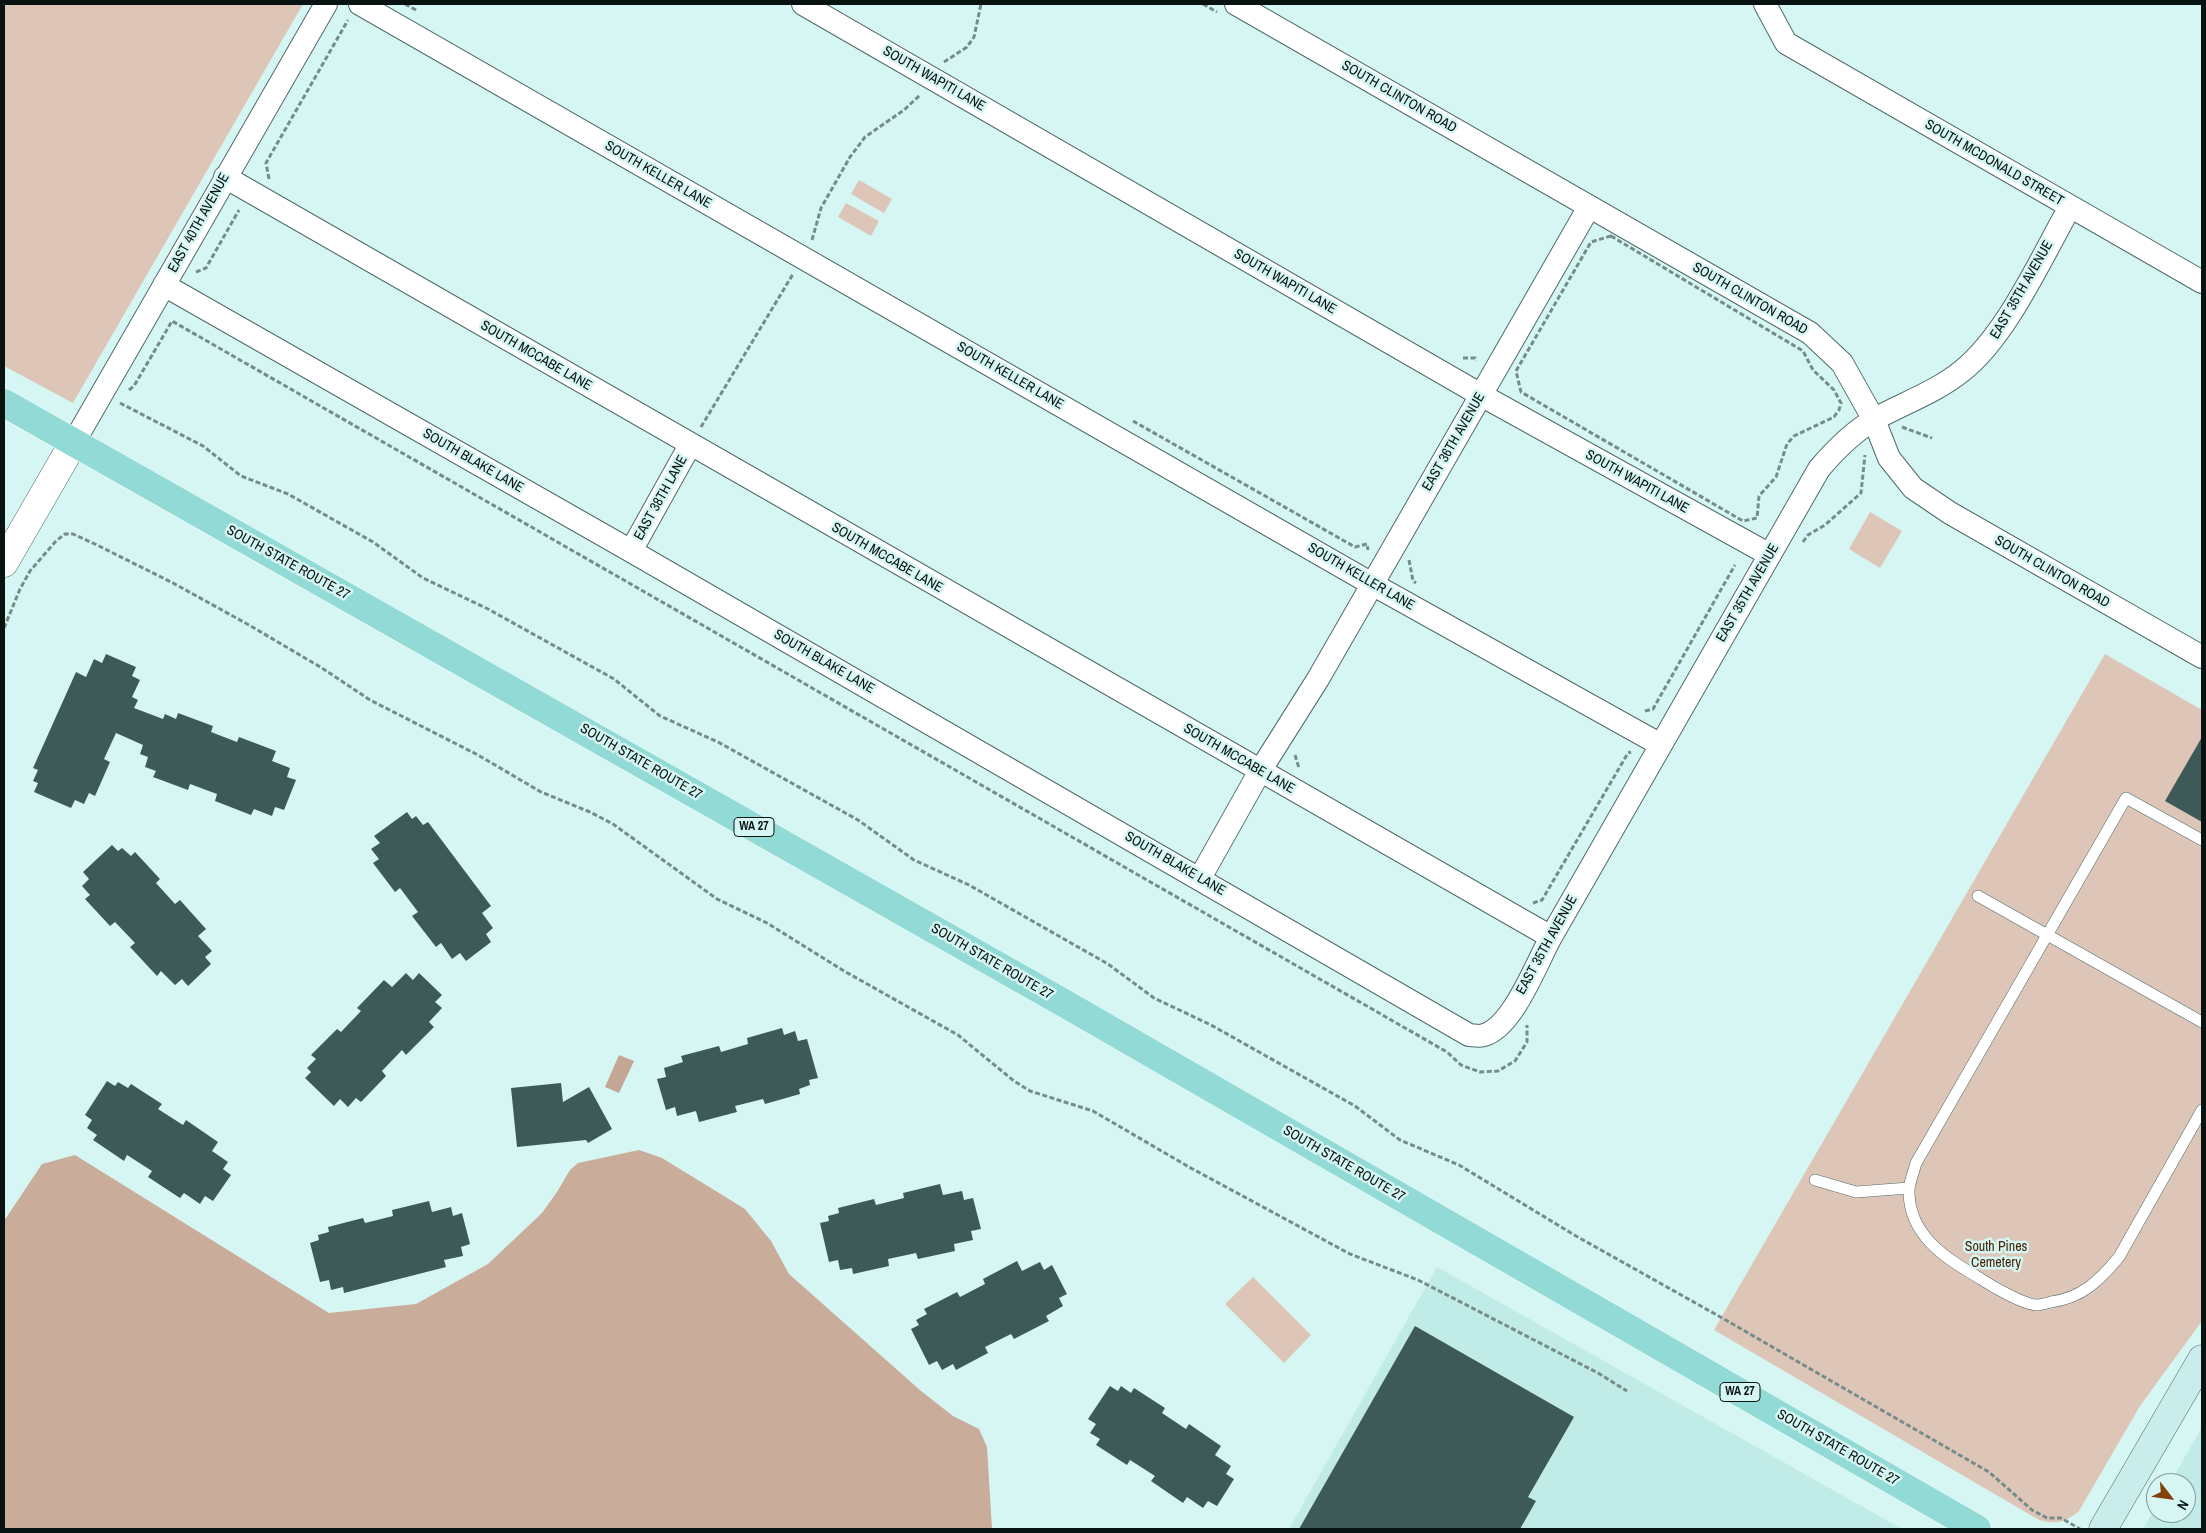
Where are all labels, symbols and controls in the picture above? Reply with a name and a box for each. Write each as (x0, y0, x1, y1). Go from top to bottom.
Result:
street label: SOUTH WAPITI LANE (880, 43, 988, 115)
street label: SOUTH CLINTON ROAD (1339, 57, 1459, 137)
street label: SOUTH MCDONALD STREET (1922, 116, 2066, 210)
street label: SOUTH KELLER LANE (602, 138, 714, 212)
street label: EAST 40TH AVENUE (165, 170, 233, 276)
street label: EAST 35TH AVENUE (1987, 238, 2057, 342)
street label: SOUTH WAPITI LANE (1231, 246, 1339, 318)
street label: SOUTH CLINTON ROAD (1690, 259, 1810, 339)
street label: SOUTH MCCABE LANE (477, 317, 595, 395)
street label: SOUTH KELLER LANE (954, 339, 1066, 413)
street label: EAST 36TH AVENUE (1419, 390, 1489, 494)
street label: SOUTH BLAKE LANE (420, 425, 526, 497)
street label: SOUTH WAPITI LANE (1582, 447, 1692, 517)
street label: EAST 38TH LANE (631, 453, 691, 543)
street label: SOUTH MCCABE LANE (828, 519, 946, 597)
street label: SOUTH STATE ROUTE 27 (224, 522, 352, 604)
street label: SOUTH CLINTON ROAD (1992, 532, 2112, 612)
street label: SOUTH KELLER LANE (1305, 540, 1417, 614)
street label: EAST 35TH AVENUE (1713, 541, 1783, 645)
street label: SOUTH BLAKE LANE (771, 626, 877, 698)
street label: SOUTH STATE ROUTE 27 (577, 720, 705, 804)
street label: SOUTH MCCABE LANE (1180, 720, 1298, 798)
road number: WA 27 (734, 818, 774, 836)
street label: SOUTH BLAKE LANE (1122, 828, 1228, 900)
street label: EAST 35TH AVENUE (1513, 892, 1581, 998)
street label: SOUTH STATE ROUTE 27 (928, 920, 1056, 1004)
street label: SOUTH STATE ROUTE 27 (1280, 1122, 1408, 1206)
park label: South Pines Cemetery (1965, 1239, 2027, 1272)
road number: WA 27 (1720, 1382, 1760, 1401)
street label: SOUTH STATE ROUTE 27 (1774, 1406, 1902, 1490)
north arrow (2146, 1473, 2196, 1523)
text: N (2173, 1497, 2193, 1513)

